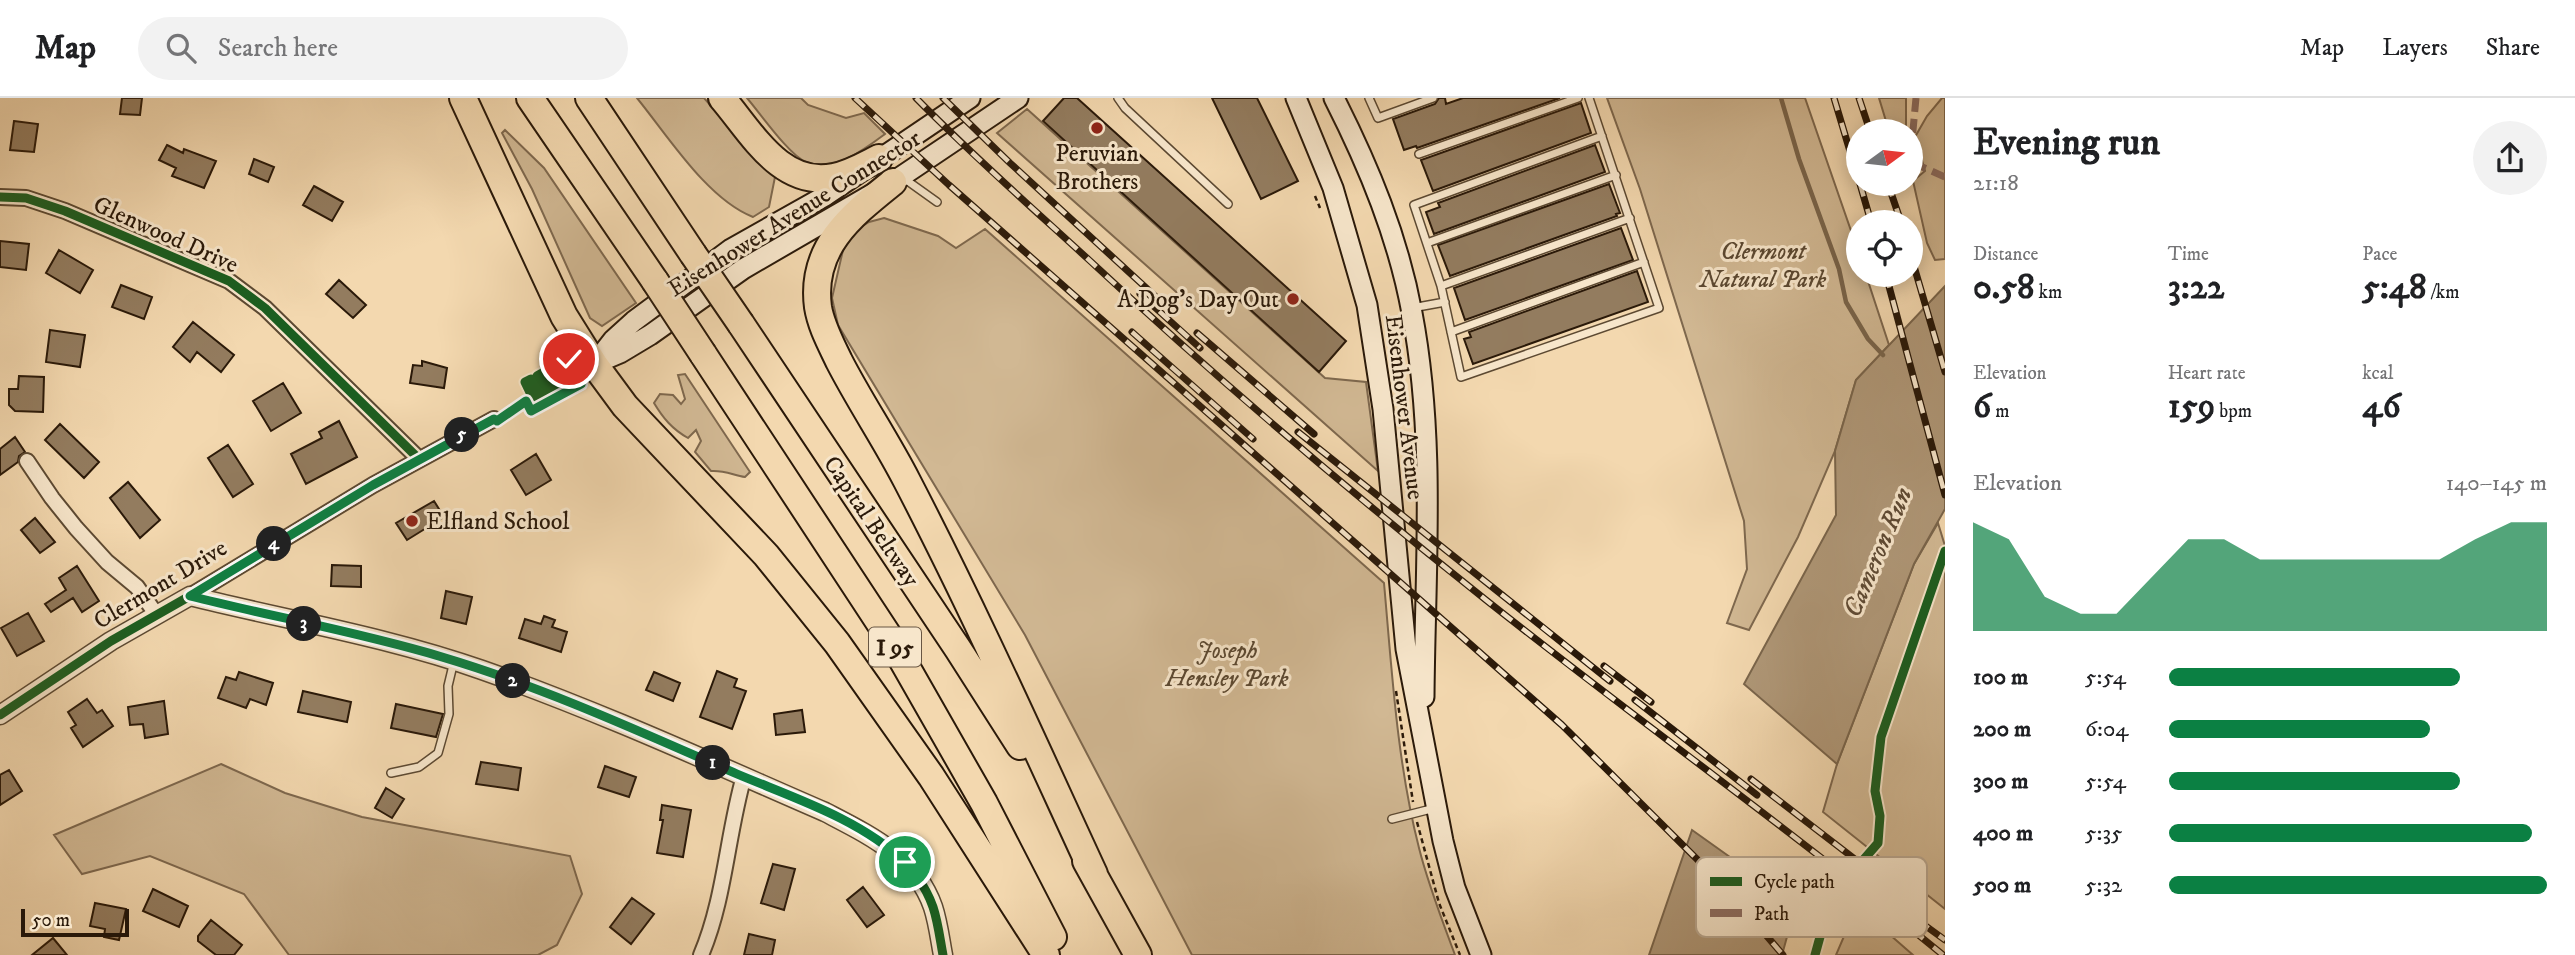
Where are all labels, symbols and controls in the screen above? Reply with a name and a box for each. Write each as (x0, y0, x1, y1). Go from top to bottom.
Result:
search box (138, 17, 628, 80)
text: Map (35, 28, 96, 69)
icon: search (162, 29, 200, 67)
text: Search here (218, 32, 338, 65)
text: Map (2300, 33, 2344, 63)
text: Layers (2382, 33, 2448, 63)
text: Share (2486, 33, 2540, 63)
north arrow (1846, 119, 1923, 196)
map controls (1846, 119, 1923, 287)
text: Evening run (1973, 119, 2160, 167)
marker: Peruvian Brothers (1089, 120, 1105, 136)
button: share (2473, 121, 2547, 195)
street label: Eisenhower Avenue Connector (663, 124, 927, 304)
place label: Peruvian Brothers (1055, 139, 1139, 197)
text: 21:18 (1973, 169, 2019, 198)
street label: Glenwood Drive (88, 190, 243, 280)
button: locate (1846, 210, 1923, 287)
park label: Clermont Natural Park (1698, 237, 1826, 295)
text: Distance (1973, 243, 2038, 266)
text: Time (2168, 243, 2209, 266)
text: Pace (2362, 243, 2397, 266)
text: 0.58 (1973, 266, 2035, 310)
text: 3:22 (2168, 266, 2224, 310)
text: 5:48 (2362, 266, 2427, 310)
text: km (2035, 281, 2062, 304)
text: /km (2427, 281, 2459, 304)
place label: A Dog's Day Out (1117, 285, 1279, 315)
marker: A Dog's Day Out (1285, 291, 1301, 307)
street label: Eisenhower Avenue (1378, 313, 1430, 501)
pin (539, 329, 599, 389)
icon: check (550, 340, 588, 378)
text: Elevation (1973, 362, 2047, 385)
text: Heart rate (2168, 362, 2246, 385)
text: kcal (2362, 362, 2394, 385)
text: 6 (1973, 385, 1991, 429)
text: 159 (2168, 385, 2215, 429)
text: 46 (2362, 385, 2401, 429)
text: m (1991, 400, 2010, 423)
text: bpm (2215, 400, 2252, 423)
pin: 5 (444, 418, 480, 452)
text: 5 (457, 423, 466, 446)
street label: Capital Beltway (816, 450, 926, 593)
text: Elevation (1973, 469, 2062, 498)
text: 140–145 m (2446, 469, 2547, 498)
water label: Cameron Run (1836, 483, 1920, 622)
place label: Elfland School (426, 507, 570, 537)
marker: Elfland School (404, 513, 420, 529)
pin: 4 (256, 526, 292, 562)
text: 4 (268, 532, 279, 555)
street label: Clermont Drive (88, 533, 233, 636)
pin: 3 (286, 606, 322, 642)
text: 3 (300, 612, 307, 635)
road number: I 95 (869, 628, 921, 666)
park label: Joseph Hensley Park (1164, 636, 1289, 694)
text: 100 m (1973, 663, 2028, 692)
text: 5:54 (2085, 663, 2126, 692)
pin: 2 (496, 664, 530, 698)
text: 2 (508, 669, 517, 692)
text: 200 m (1973, 715, 2031, 744)
text: 6:04 (2085, 715, 2129, 744)
pin: 1 (696, 746, 730, 780)
text: 1 (709, 751, 716, 774)
text: 300 m (1973, 767, 2029, 796)
text: 5:54 (2085, 767, 2126, 796)
text: 400 m (1973, 819, 2033, 848)
text: 5:35 (2085, 819, 2122, 848)
pin (875, 832, 935, 892)
icon: arrive (886, 843, 924, 881)
legend (1696, 857, 1927, 937)
text: Cycle path (1754, 871, 1835, 894)
text: 500 m (1973, 871, 2031, 900)
text: 5:32 (2085, 871, 2122, 900)
text: Path (1754, 903, 1789, 926)
scale bar (21, 906, 130, 938)
text: 50 m (32, 909, 70, 932)

